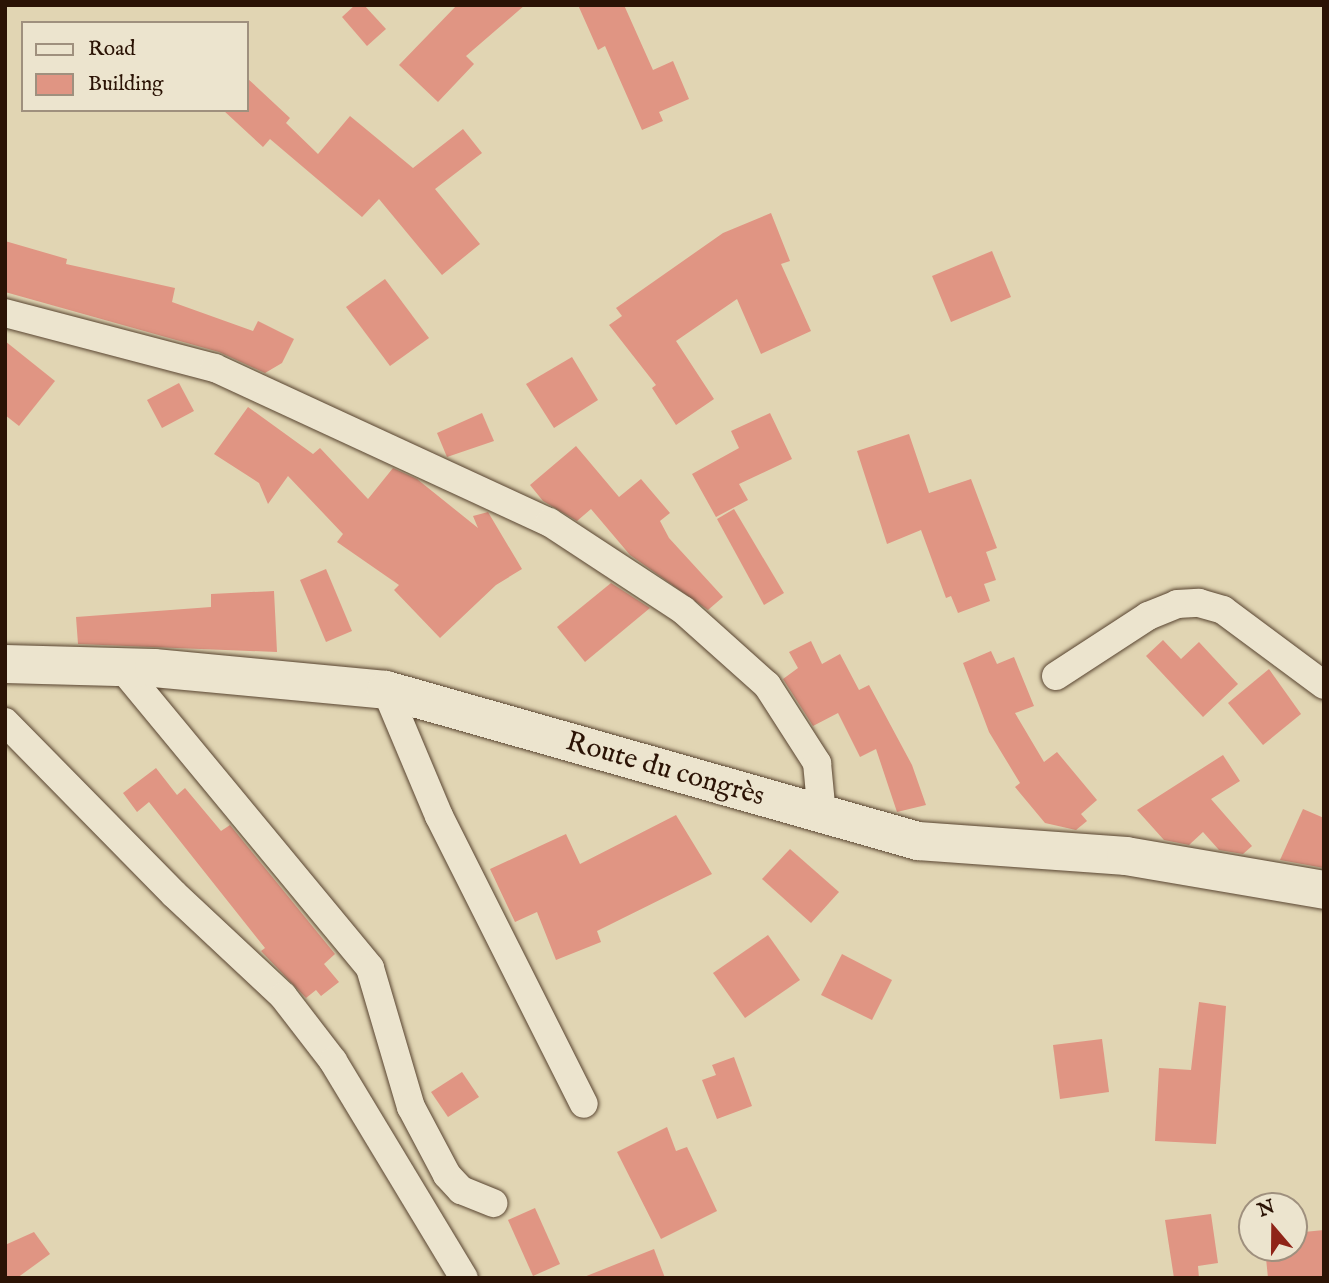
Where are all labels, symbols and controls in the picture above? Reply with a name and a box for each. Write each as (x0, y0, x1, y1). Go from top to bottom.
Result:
legend (21, 21, 248, 112)
text: Road (88, 36, 135, 63)
text: Building (88, 71, 163, 98)
street label: Route du congrès (562, 726, 768, 814)
north arrow (1238, 1192, 1308, 1262)
text: N (1255, 1195, 1278, 1223)

